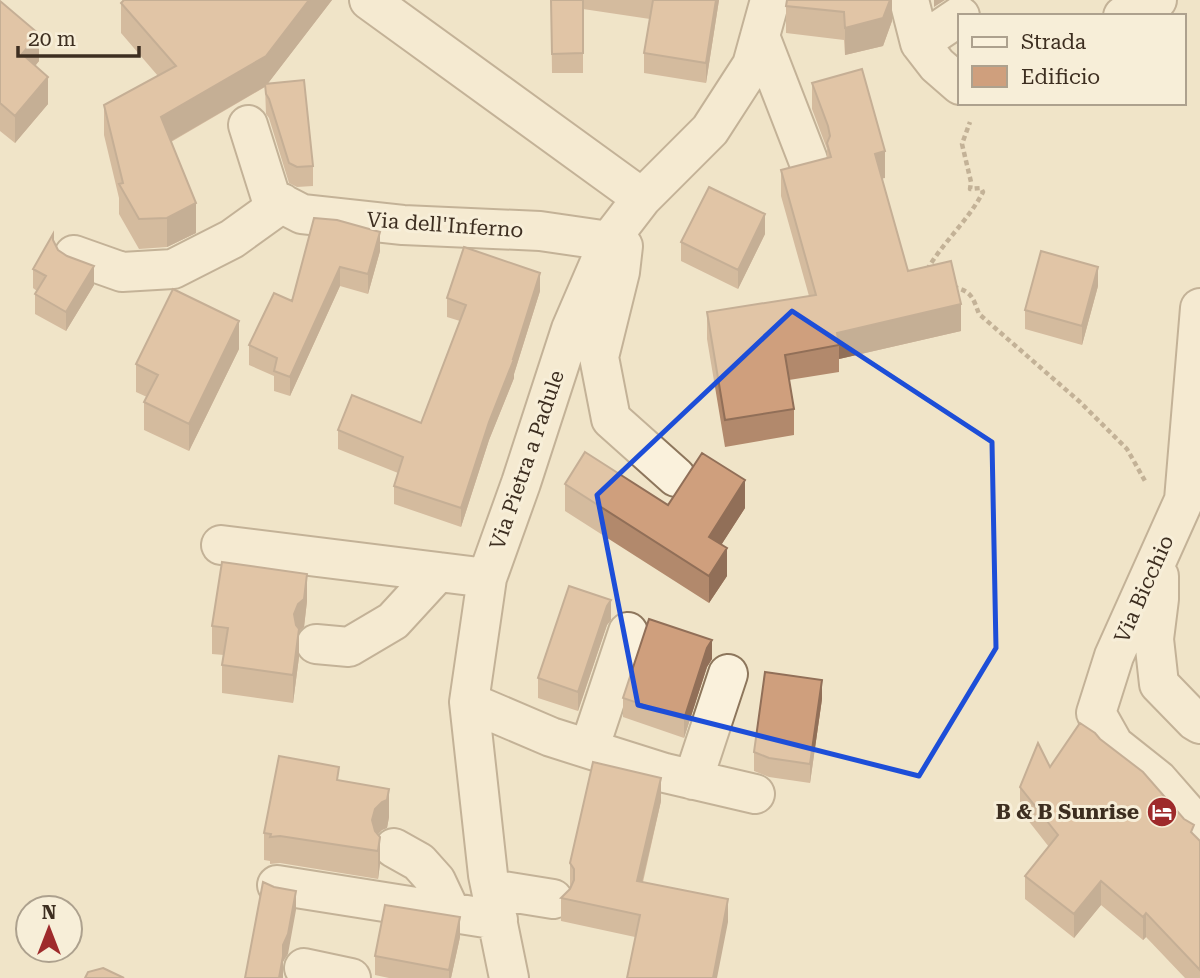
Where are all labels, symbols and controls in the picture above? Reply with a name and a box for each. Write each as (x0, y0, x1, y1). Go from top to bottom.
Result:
scale bar (18, 14, 138, 58)
legend (958, 14, 1186, 105)
text: 20 m (28, 27, 76, 51)
text: Strada (1021, 30, 1087, 54)
text: Edificio (1021, 65, 1100, 89)
street label: Via dell'Inferno (366, 208, 524, 242)
street label: Via Pietra a Padule (485, 367, 569, 553)
street label: Via Bicchio (1110, 531, 1178, 647)
hotel icon: B & B Sunrise (1145, 795, 1179, 829)
place label: B & B Sunrise (996, 800, 1139, 824)
north arrow (14, 894, 84, 964)
text: N (42, 901, 57, 924)

